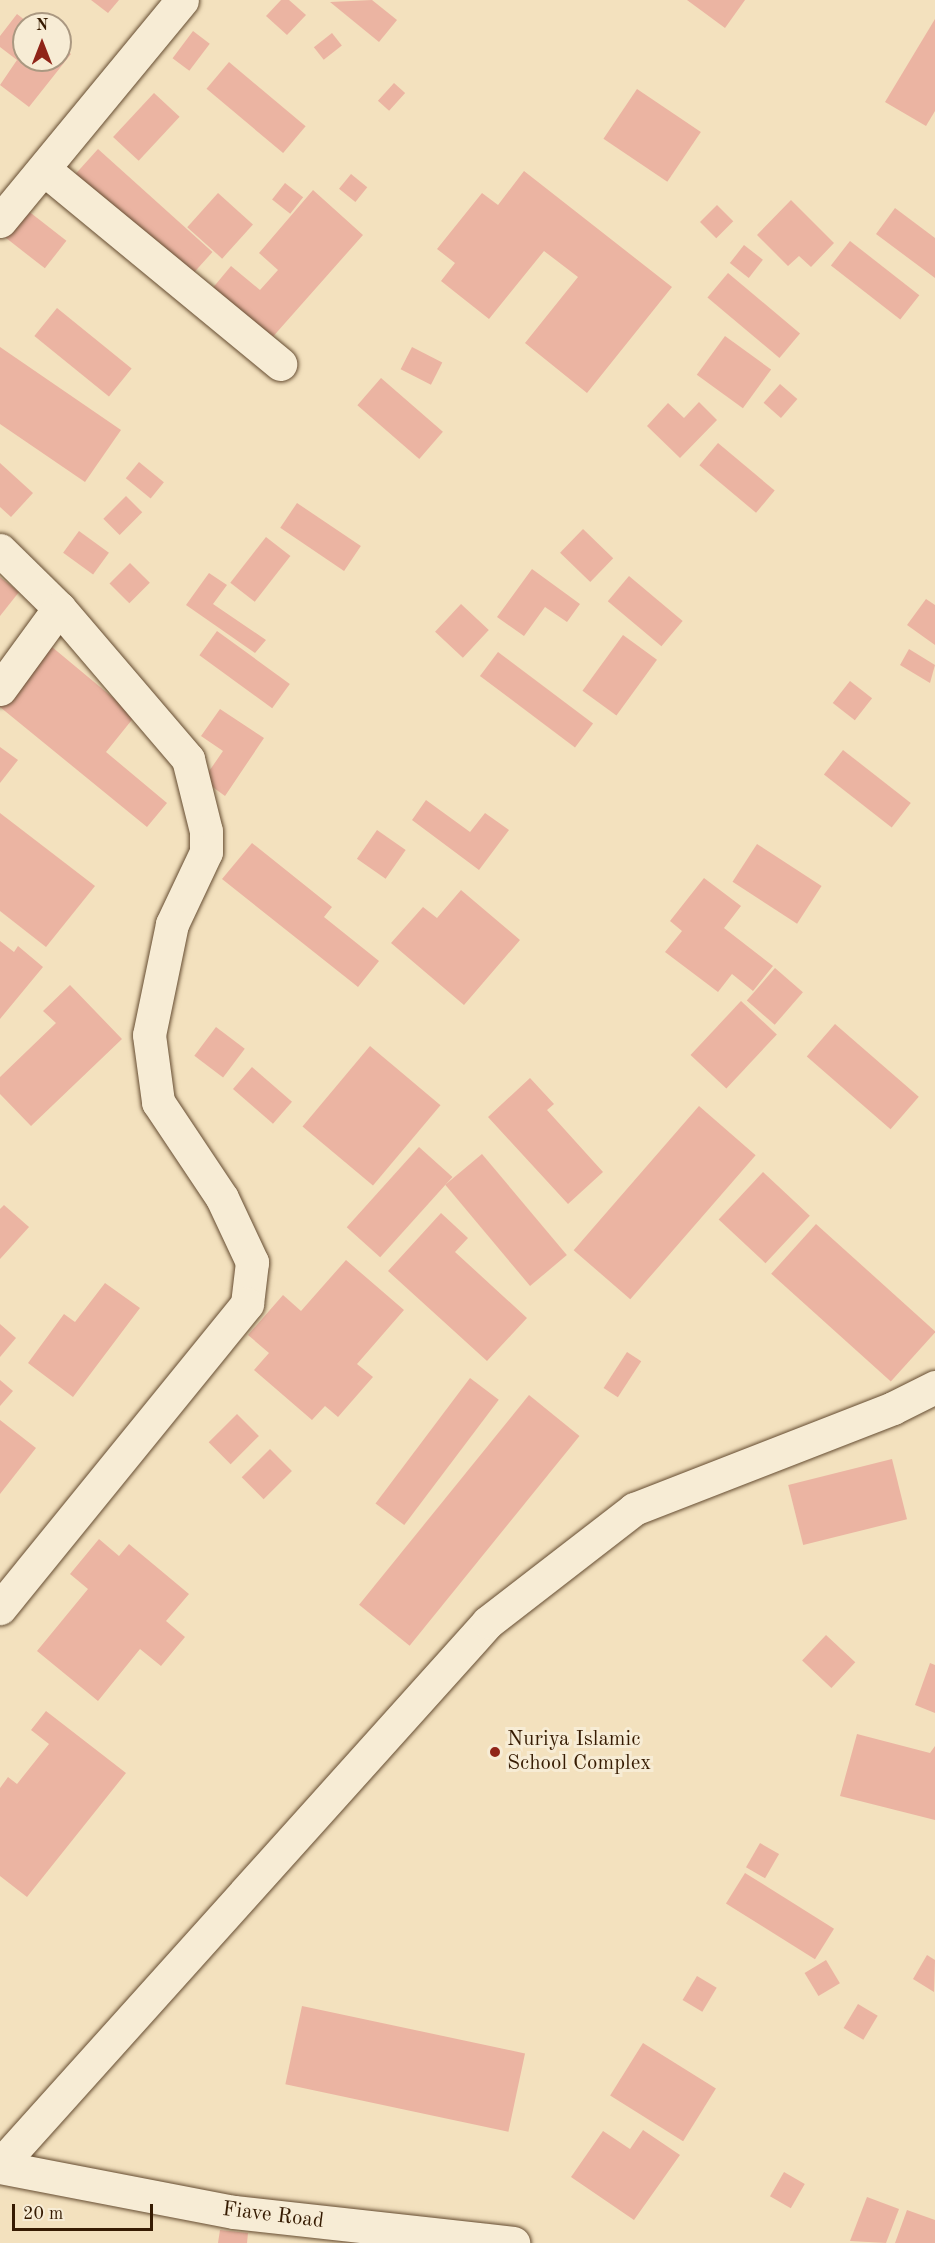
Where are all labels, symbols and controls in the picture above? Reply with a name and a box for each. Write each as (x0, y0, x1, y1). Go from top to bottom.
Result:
north arrow (12, 12, 72, 72)
text: N (36, 18, 48, 34)
place label: Nuriya Islamic School Complex (507, 1727, 651, 1777)
marker: Nuriya Islamic School Complex (488, 1745, 502, 1759)
scale bar (15, 2192, 156, 2230)
street label: Fiave Road (221, 2197, 325, 2235)
text: 20 m (23, 2205, 63, 2223)

